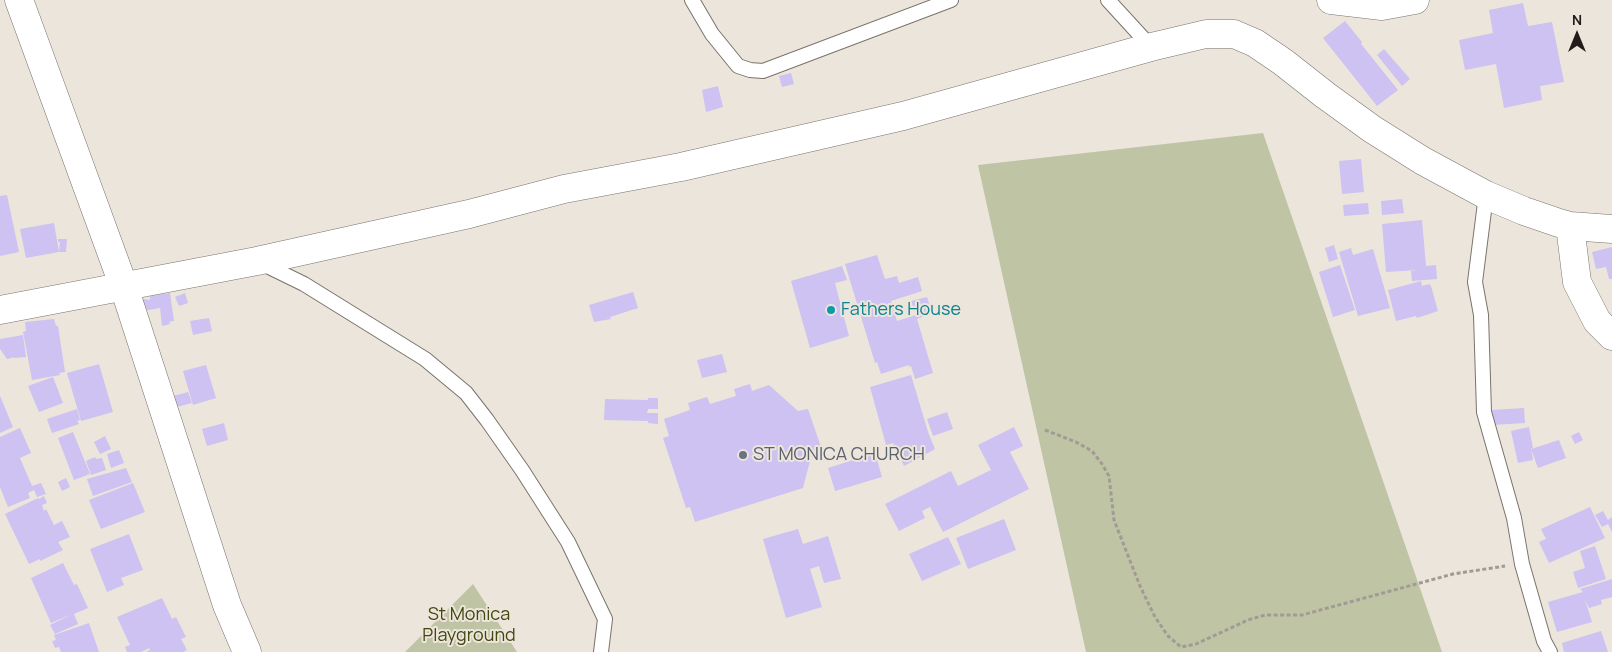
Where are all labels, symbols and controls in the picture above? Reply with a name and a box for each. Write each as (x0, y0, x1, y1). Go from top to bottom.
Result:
north arrow (1552, 10, 1602, 60)
text: N (1572, 10, 1582, 29)
place label: Fathers House (841, 299, 961, 321)
marker: Fathers House (825, 304, 837, 316)
place label: ST MONICA CHURCH (753, 444, 925, 466)
marker: ST MONICA CHURCH (737, 449, 749, 461)
park label: St Monica Playground (422, 604, 516, 646)

